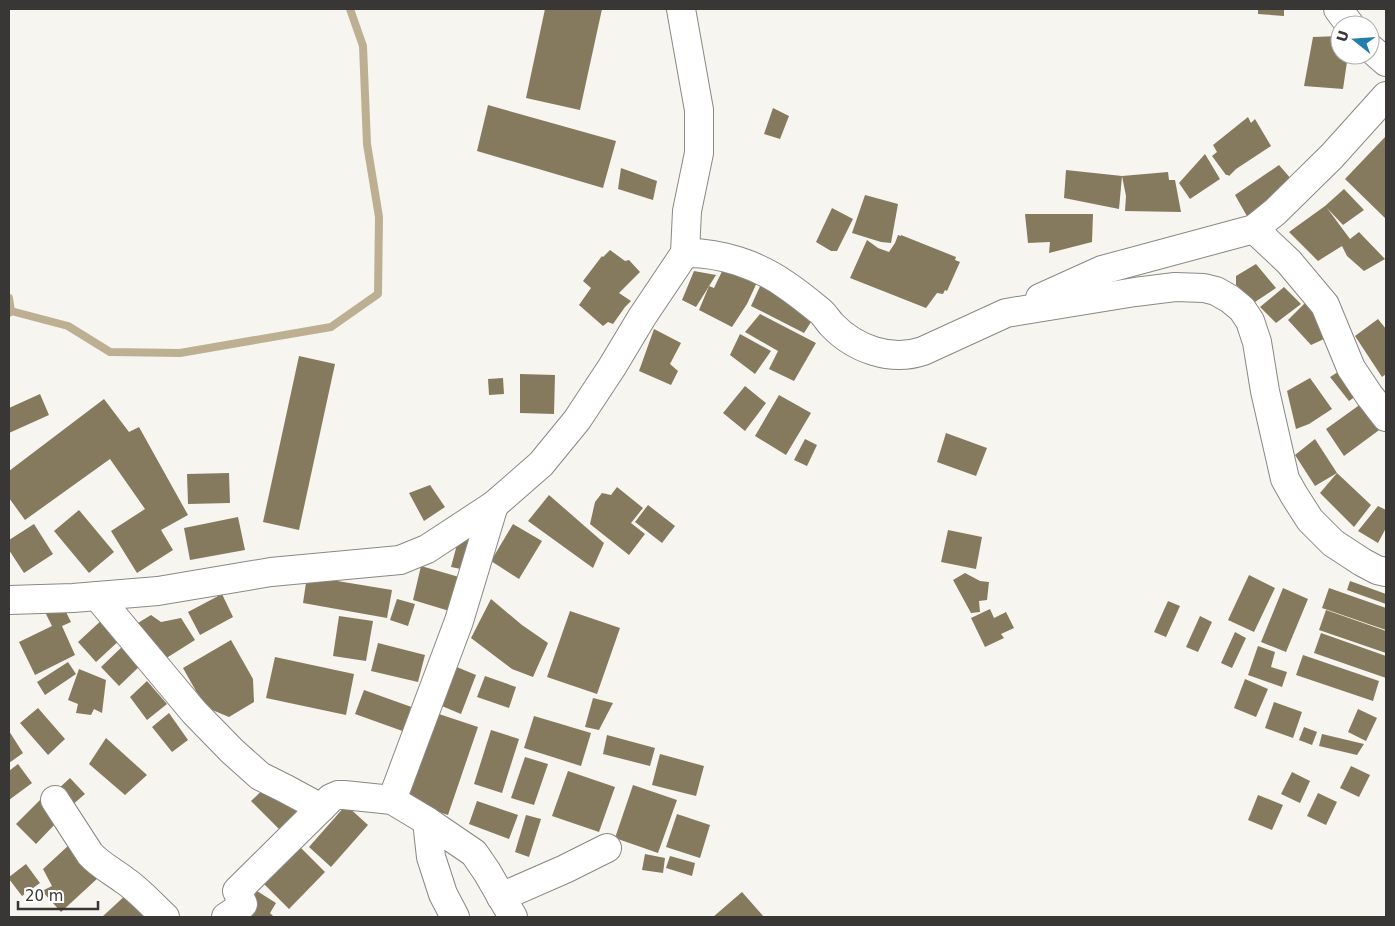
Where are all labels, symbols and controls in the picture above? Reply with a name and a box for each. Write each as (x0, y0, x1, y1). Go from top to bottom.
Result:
north arrow (1330, 15, 1380, 65)
text: U (1333, 28, 1352, 44)
scale bar (18, 878, 98, 910)
text: 20 m (25, 887, 63, 905)

